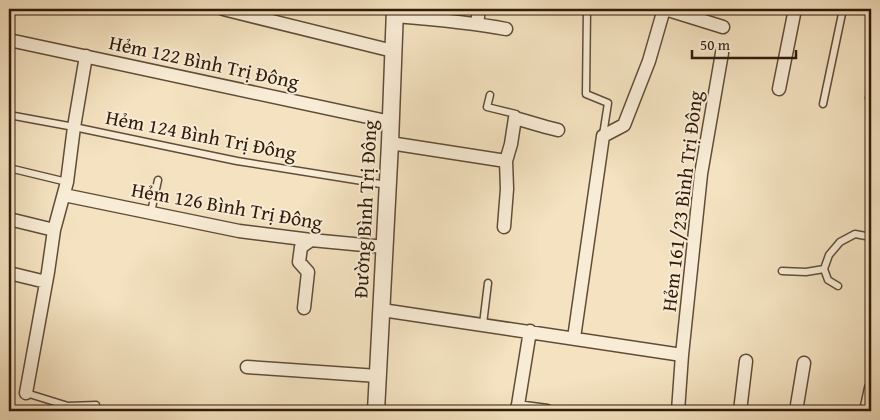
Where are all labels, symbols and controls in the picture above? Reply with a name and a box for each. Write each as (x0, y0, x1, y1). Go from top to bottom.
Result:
street label: Hẻm 122 Bình Trị Đông (106, 27, 302, 96)
scale bar (692, 28, 796, 60)
text: 50 m (700, 34, 731, 55)
street label: Hẻm 161/23 Bình Trị Đông (654, 89, 709, 313)
street label: Hẻm 124 Bình Trị Đông (103, 102, 299, 167)
street label: Đường Bình Trị Đông (345, 119, 384, 299)
street label: Hẻm 126 Bình Trị Đông (129, 174, 325, 237)

